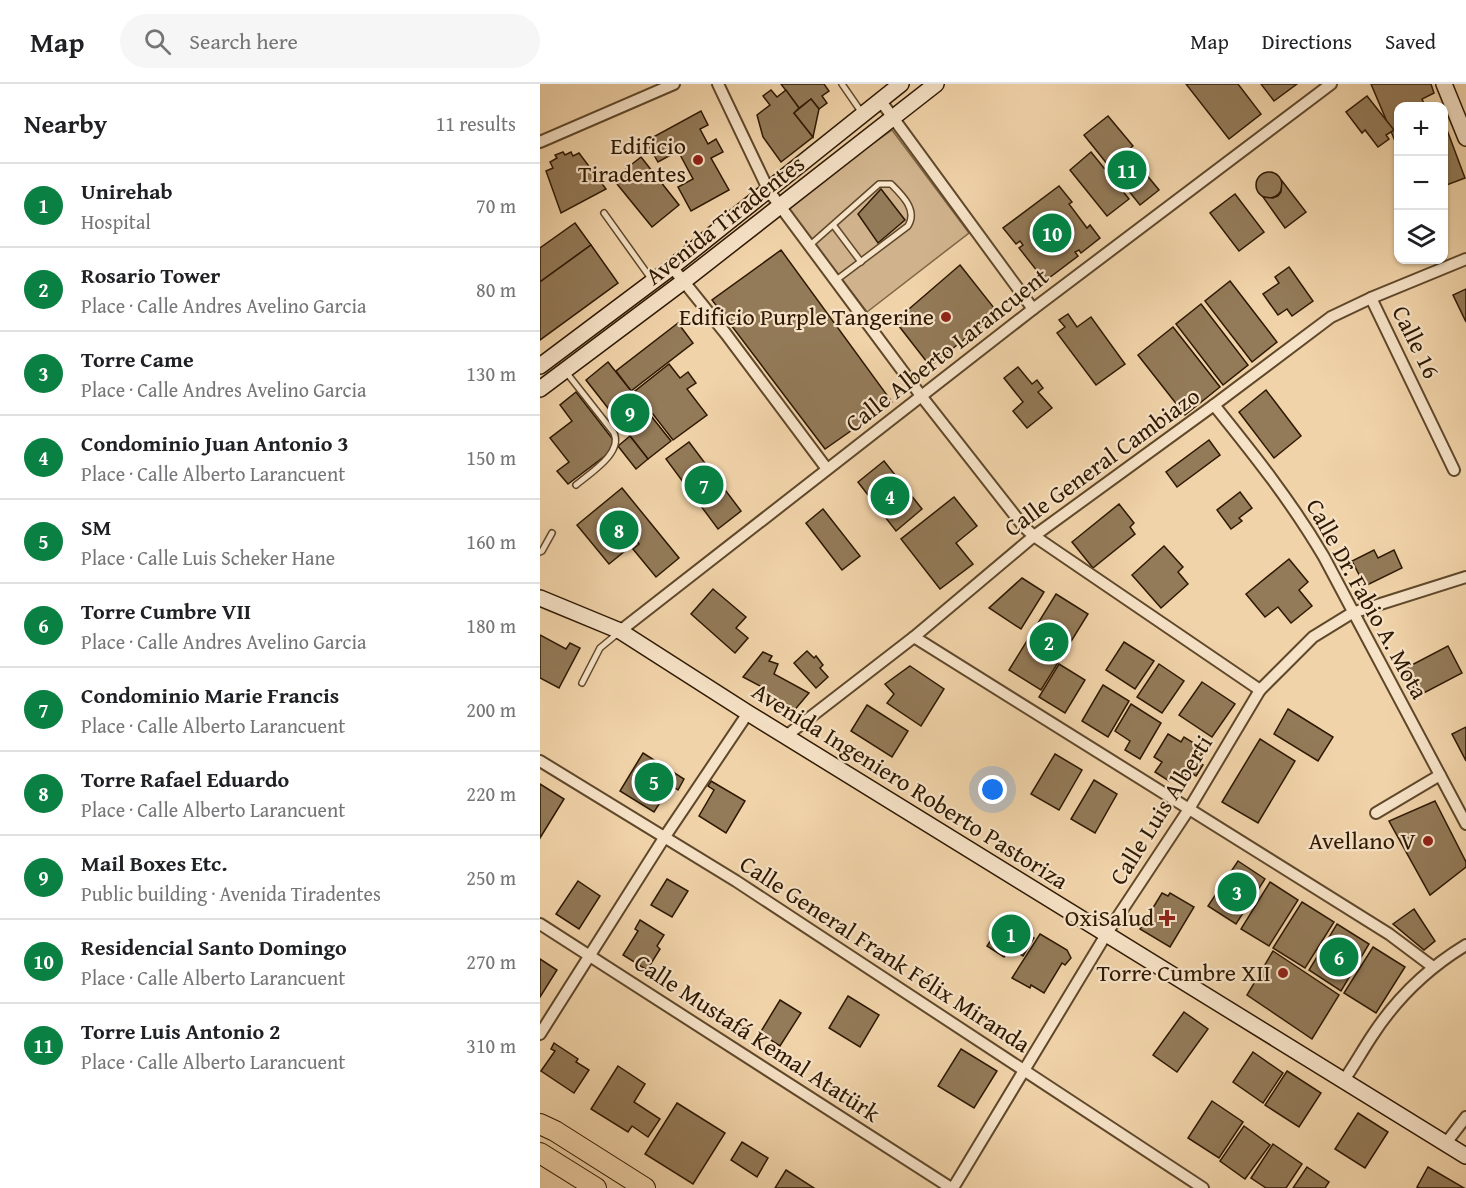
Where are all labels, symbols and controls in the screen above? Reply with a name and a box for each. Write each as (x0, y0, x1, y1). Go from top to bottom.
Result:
search box (120, 14, 540, 68)
text: Map (30, 21, 84, 62)
icon: search (141, 25, 174, 58)
text: Search here (189, 25, 298, 57)
text: Map (1190, 26, 1229, 57)
text: Directions (1262, 26, 1352, 57)
text: Saved (1385, 26, 1436, 57)
map controls (1394, 102, 1448, 264)
button: + (1394, 102, 1448, 156)
text: Nearby (24, 104, 107, 143)
text: 11 results (436, 109, 516, 138)
place label: Edificio Tiradentes (578, 128, 686, 191)
street label: Avenida Tiradentes (638, 146, 812, 293)
pin: 11 (1108, 148, 1146, 193)
marker: Edificio Tiradentes (691, 153, 705, 167)
button: − (1394, 156, 1448, 210)
text: Unirehab (81, 175, 173, 207)
text: 1 (38, 191, 49, 220)
text: 70 m (476, 191, 516, 220)
text: Hospital (81, 207, 151, 236)
pin: 10 (1032, 210, 1072, 256)
button: layers (1394, 210, 1448, 264)
text: Rosario Tower (81, 259, 220, 291)
street label: Calle Alberto Larancuent (838, 259, 1056, 440)
text: 2 (38, 275, 49, 304)
text: 80 m (476, 275, 516, 304)
text: Place · Calle Andres Avelino Garcia (81, 291, 366, 320)
place label: Edificio Purple Tangerine (679, 299, 934, 334)
street label: Calle 16 (1384, 299, 1449, 384)
marker: Edificio Purple Tangerine (939, 310, 953, 324)
text: Torre Came (81, 343, 194, 375)
text: 3 (38, 359, 49, 388)
text: 130 m (466, 359, 516, 388)
text: Place · Calle Andres Avelino Garcia (81, 375, 366, 404)
street label: Calle General Cambiazo (996, 378, 1207, 545)
pin: 9 (610, 390, 650, 436)
text: Condominio Juan Antonio 3 (81, 427, 349, 459)
text: 4 (38, 443, 49, 472)
text: 150 m (466, 443, 516, 472)
text: Place · Calle Alberto Larancuent (81, 459, 345, 488)
pin: 7 (684, 462, 724, 508)
pin: 4 (870, 474, 910, 518)
street label: Calle Dr. Fabio A. Mota (1298, 492, 1437, 706)
pin: 8 (600, 508, 638, 552)
text: SM (81, 511, 111, 543)
text: 5 (38, 527, 49, 556)
text: 160 m (466, 527, 516, 556)
text: Place · Calle Luis Scheker Hane (81, 543, 335, 572)
text: Torre Cumbre VII (81, 595, 251, 627)
text: 6 (38, 611, 49, 640)
text: 180 m (466, 611, 516, 640)
pin: 2 (1030, 620, 1068, 664)
text: Place · Calle Andres Avelino Garcia (81, 627, 366, 656)
street label: Avenida Ingeniero Roberto Pastoriza (745, 674, 1076, 898)
text: Condominio Marie Francis (81, 679, 339, 711)
text: 7 (38, 695, 49, 724)
text: 200 m (466, 695, 516, 724)
text: Place · Calle Alberto Larancuent (81, 711, 345, 740)
street label: Calle Luis Alberti (1101, 728, 1221, 891)
pin: 5 (634, 760, 674, 804)
text: Torre Rafael Eduardo (81, 763, 289, 795)
your location (978, 775, 1007, 804)
text: 8 (38, 779, 49, 808)
text: 220 m (466, 779, 516, 808)
text: Place · Calle Alberto Larancuent (81, 795, 345, 824)
place label: Avellano V (1308, 823, 1416, 858)
marker: Avellano V (1421, 834, 1435, 848)
street label: Calle General Frank Félix Miranda (733, 846, 1038, 1061)
text: Mail Boxes Etc. (81, 847, 227, 879)
text: 9 (38, 863, 49, 892)
text: 250 m (466, 863, 516, 892)
pin: 3 (1218, 870, 1256, 914)
text: Public building · Avenida Tiradentes (81, 879, 381, 908)
place label: OxiSalud (1065, 900, 1154, 935)
marker: OxiSalud (1158, 909, 1176, 927)
pin: 1 (992, 912, 1030, 956)
text: Residencial Santo Domingo (81, 931, 347, 963)
pin: 6 (1320, 934, 1358, 980)
street label: Calle Mustafá Kemal Atatürk (627, 945, 888, 1131)
text: 10 (33, 947, 54, 976)
text: 270 m (466, 947, 516, 976)
place label: Torre Cumbre XII (1096, 955, 1271, 990)
text: Place · Calle Alberto Larancuent (81, 963, 345, 992)
marker: Torre Cumbre XII (1276, 966, 1290, 980)
text: Torre Luis Antonio 2 (81, 1015, 280, 1047)
text: 11 (33, 1031, 54, 1060)
text: 310 m (466, 1031, 516, 1060)
text: Place · Calle Alberto Larancuent (81, 1047, 345, 1076)

